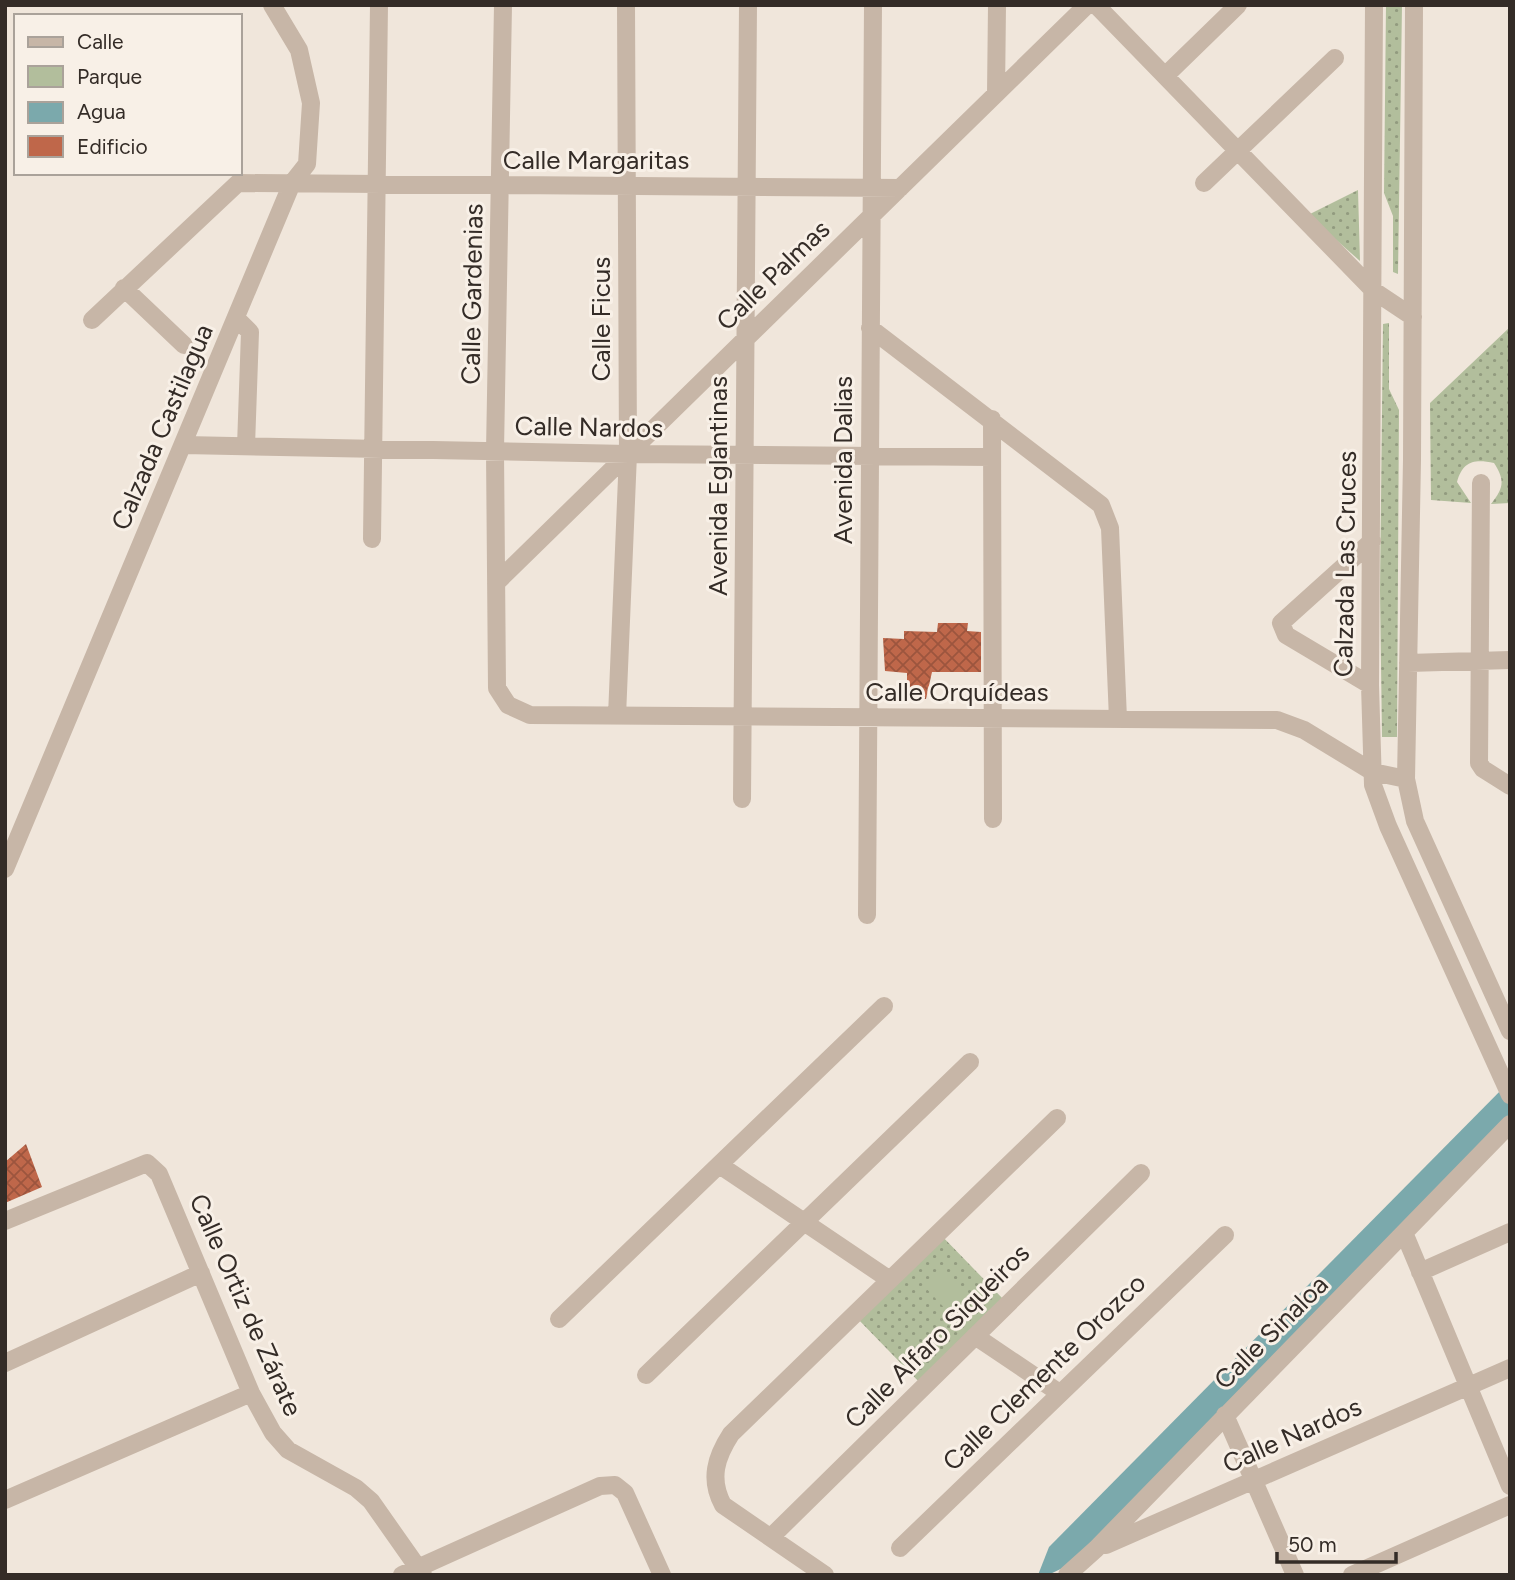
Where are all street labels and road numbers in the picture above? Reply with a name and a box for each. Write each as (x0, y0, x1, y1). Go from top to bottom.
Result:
street label: Calle Margaritas (503, 144, 689, 176)
street label: Calle Gardenias (454, 203, 490, 385)
street label: Calle Palmas (710, 213, 836, 337)
street label: Calle Ficus (585, 257, 617, 381)
street label: Calzada Castilagua (104, 319, 220, 535)
street label: Avenida Eglantinas (702, 376, 734, 596)
street label: Avenida Dalias (827, 376, 859, 544)
street label: Calle Nardos (514, 410, 664, 444)
street label: Calzada Las Cruces (1327, 451, 1363, 677)
street label: Calle Orquídeas (865, 676, 1049, 708)
street label: Calle Ortiz de Zárate (183, 1189, 309, 1421)
street label: Calle Alfaro Siqueiros (838, 1237, 1036, 1435)
street label: Calle Clemente Orozco (936, 1267, 1152, 1477)
street label: Calle Sinaloa (1207, 1268, 1335, 1396)
street label: Calle Nardos (1218, 1390, 1366, 1480)

